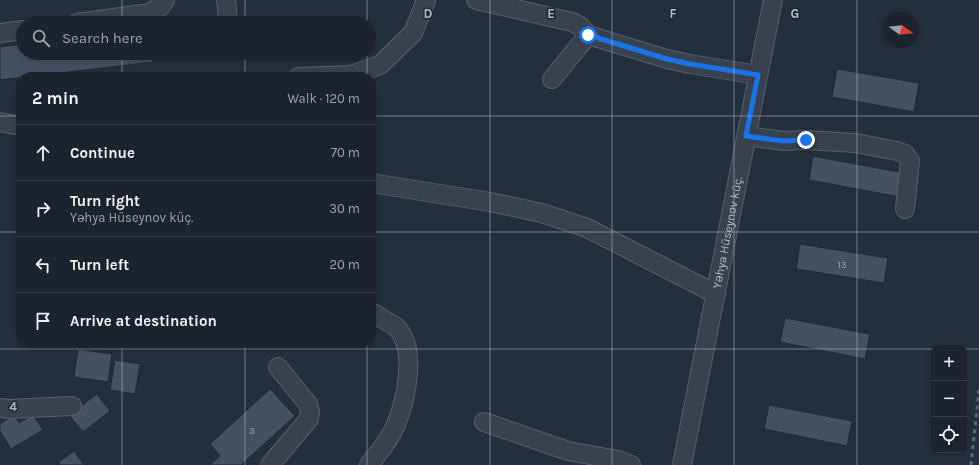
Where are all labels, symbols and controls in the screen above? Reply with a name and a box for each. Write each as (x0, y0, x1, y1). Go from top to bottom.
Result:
text: D (424, 6, 433, 21)
text: E (547, 6, 555, 21)
text: F (669, 6, 677, 21)
text: G (791, 6, 799, 21)
north arrow (883, 12, 919, 48)
search box (16, 16, 376, 60)
route start (579, 26, 597, 44)
icon: search (30, 27, 52, 49)
text: Search here (62, 29, 143, 47)
text: 2 min (32, 88, 79, 108)
text: Walk · 120 m (287, 91, 360, 106)
route end (797, 131, 815, 149)
icon: ahead (32, 142, 54, 164)
text: Continue (70, 144, 135, 162)
text: 70 m (331, 145, 360, 160)
street label: Yəhya Hüseynov küç. (710, 175, 745, 290)
text: Turn right (70, 192, 140, 210)
icon: right (32, 198, 54, 220)
text: 30 m (329, 201, 360, 216)
text: Yəhya Hüseynov küç. (70, 210, 193, 225)
icon: left (32, 254, 54, 276)
text: Turn left (70, 256, 129, 274)
text: 20 m (330, 257, 360, 272)
house number: 13 (837, 259, 847, 271)
icon: arrive (32, 310, 54, 332)
text: Arrive at destination (70, 312, 217, 330)
map controls (931, 345, 967, 453)
button: + (931, 345, 967, 381)
button: − (931, 381, 967, 417)
text: 4 (9, 399, 17, 414)
button: locate (931, 417, 967, 453)
house number: 3 (249, 425, 255, 437)

